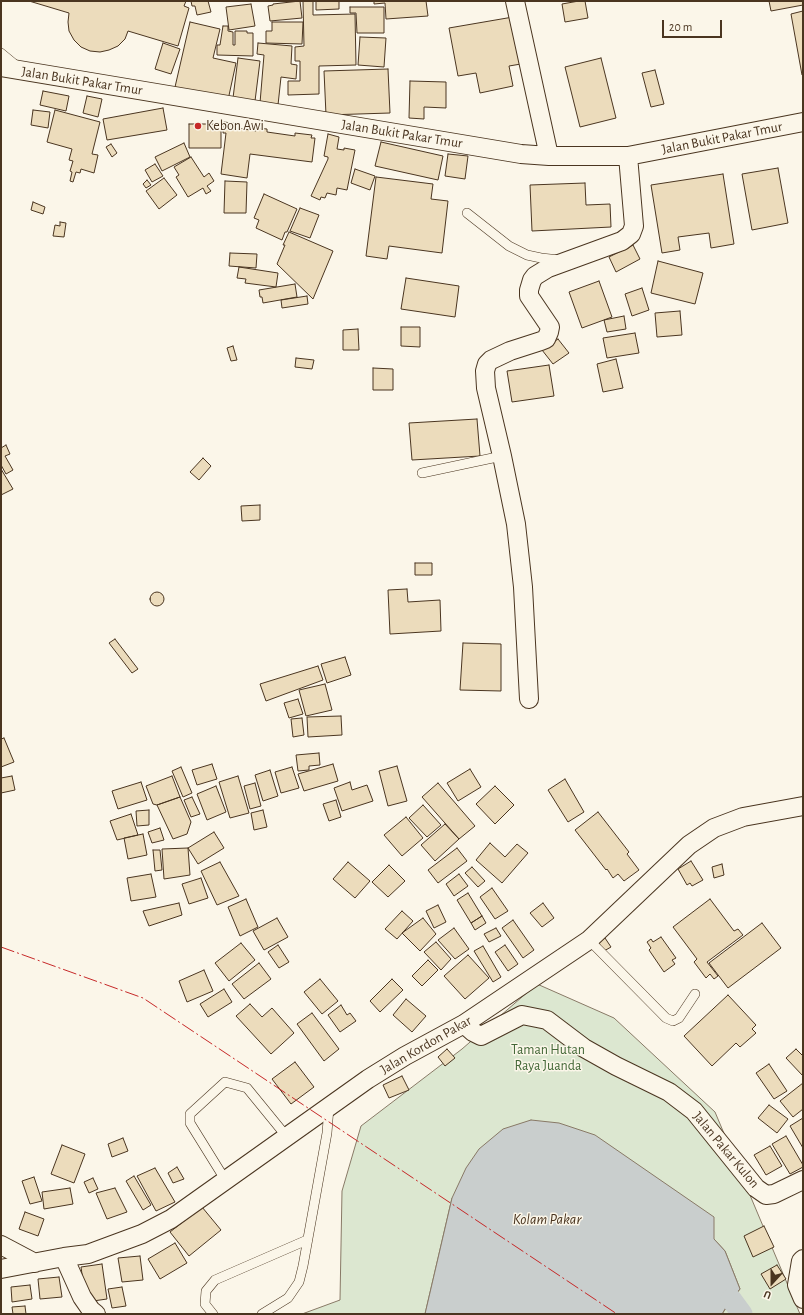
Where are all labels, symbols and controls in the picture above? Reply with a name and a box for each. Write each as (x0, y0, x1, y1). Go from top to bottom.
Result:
scale bar (664, 12, 724, 38)
text: 20 m (669, 21, 692, 33)
street label: Jalan Bukit Pakar Tmur (20, 63, 144, 99)
street label: Jalan Bukit Pakar Tmur (340, 116, 464, 152)
place label: Kebon Awi (206, 118, 264, 134)
street label: Jalan Bukit Pakar Tmur (660, 118, 784, 158)
marker: Kebon Awi (193, 121, 203, 131)
street label: Jalan Kordon Pakar (378, 1012, 474, 1078)
park label: Taman Hutan Raya Juanda (511, 1042, 585, 1074)
street label: Jalan Pakar Kulon (689, 1108, 763, 1192)
water label: Kolam Pakar (513, 1210, 581, 1228)
north arrow (752, 1263, 792, 1303)
text: U (762, 1288, 773, 1301)

